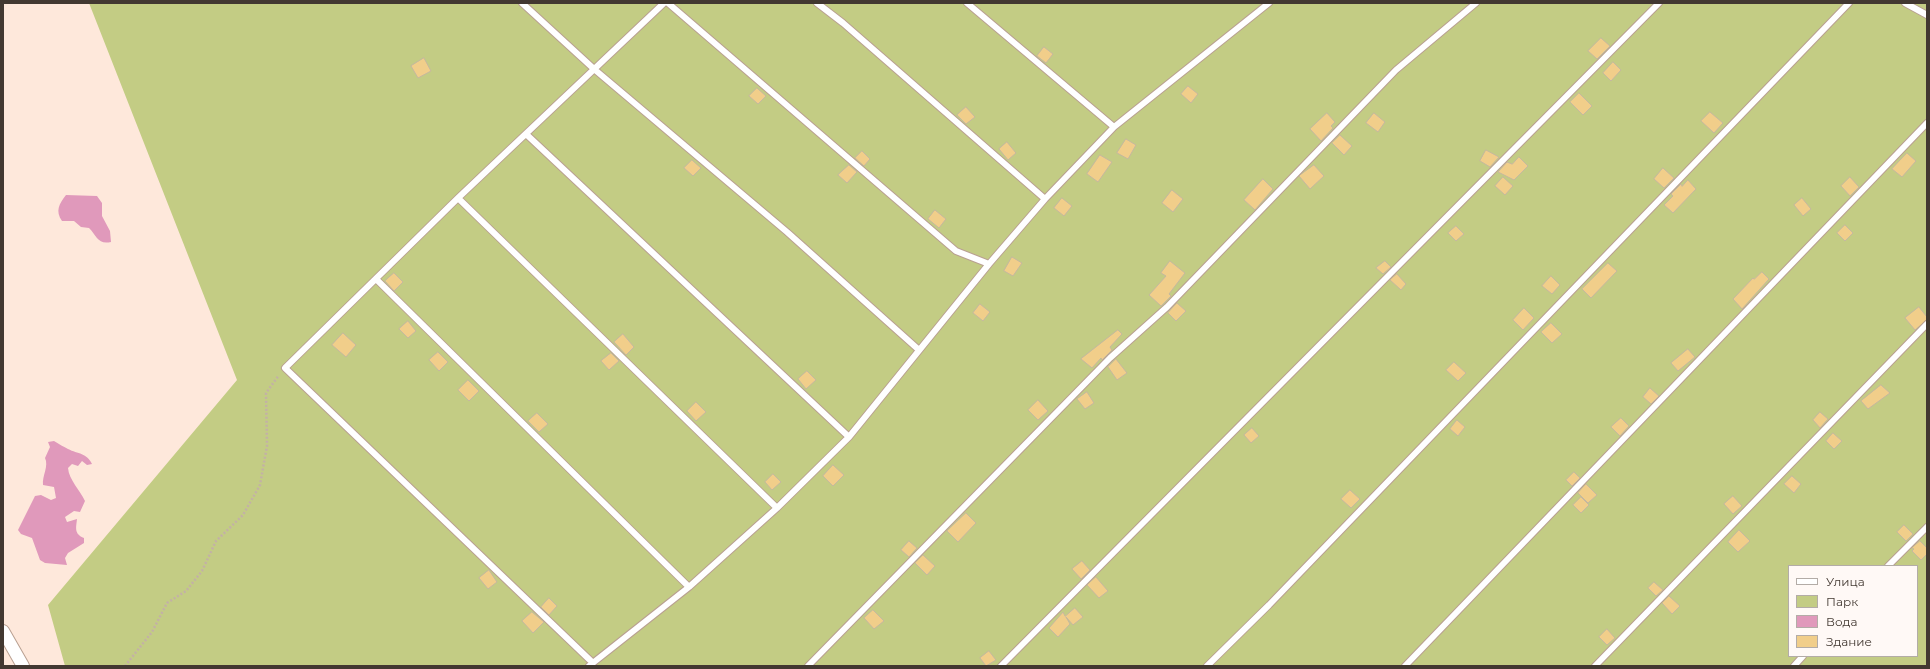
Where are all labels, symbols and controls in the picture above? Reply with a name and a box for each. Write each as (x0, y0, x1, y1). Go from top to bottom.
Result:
legend (1788, 565, 1918, 657)
text: Улица (1826, 574, 1865, 589)
text: Парк (1826, 594, 1858, 609)
text: Вода (1826, 614, 1857, 629)
text: Здание (1826, 634, 1872, 649)

